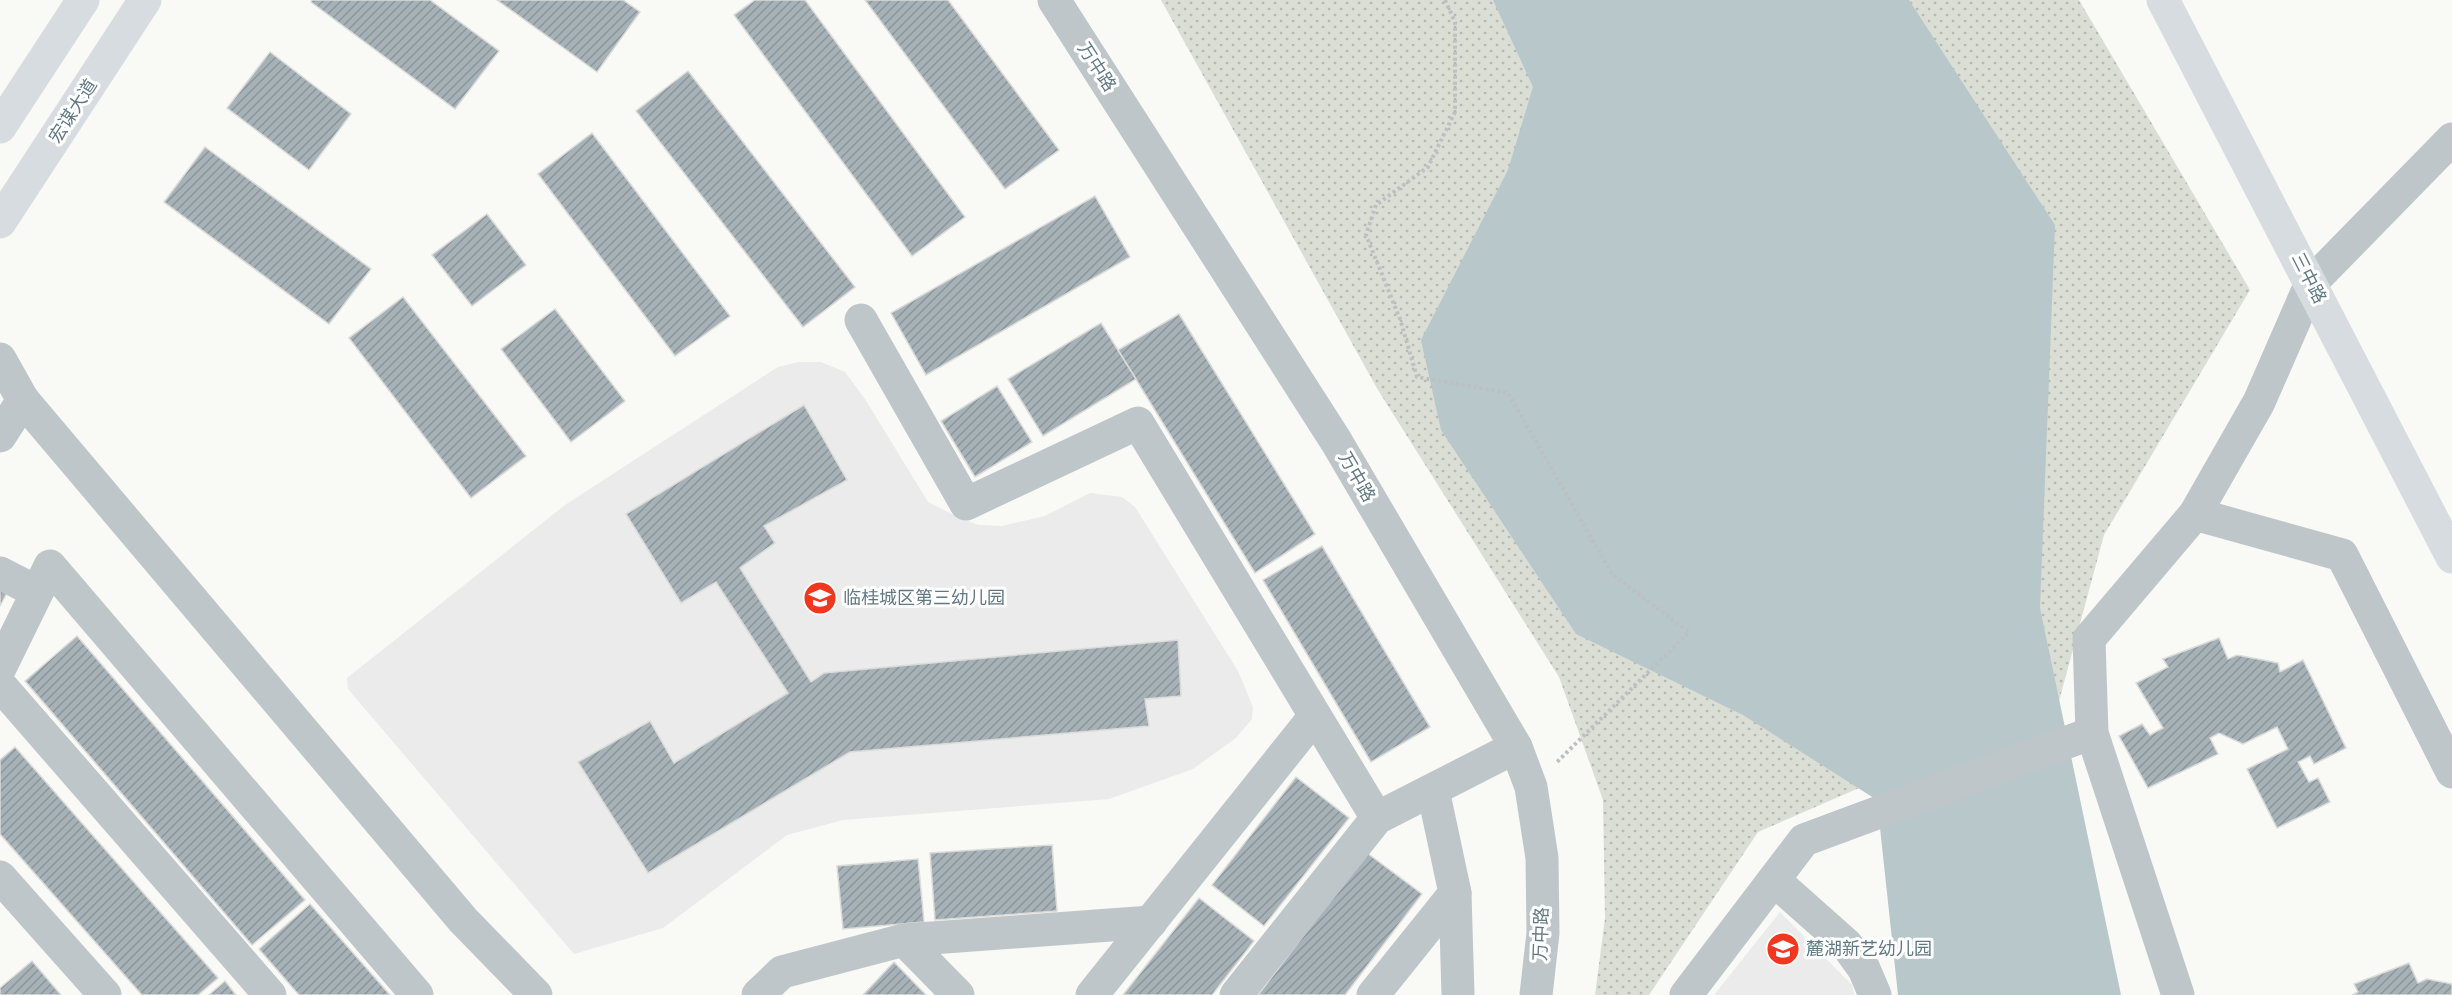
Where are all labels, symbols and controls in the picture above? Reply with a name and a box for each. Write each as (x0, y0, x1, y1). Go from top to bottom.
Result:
street label: 万中路 (1073, 37, 1123, 96)
street label: 宏谋大道 (42, 74, 102, 147)
street label: 三中路 (2287, 248, 2333, 307)
street label: 万中路 (1334, 447, 1382, 506)
school or university icon: 临桂城区第三幼儿园 (802, 580, 838, 616)
place label: 临桂城区第三幼儿园 (843, 585, 1005, 609)
street label: 万中路 (1527, 907, 1553, 961)
school or university icon: 麓湖新艺幼儿园 (1765, 931, 1801, 967)
place label: 麓湖新艺幼儿园 (1806, 936, 1932, 960)

